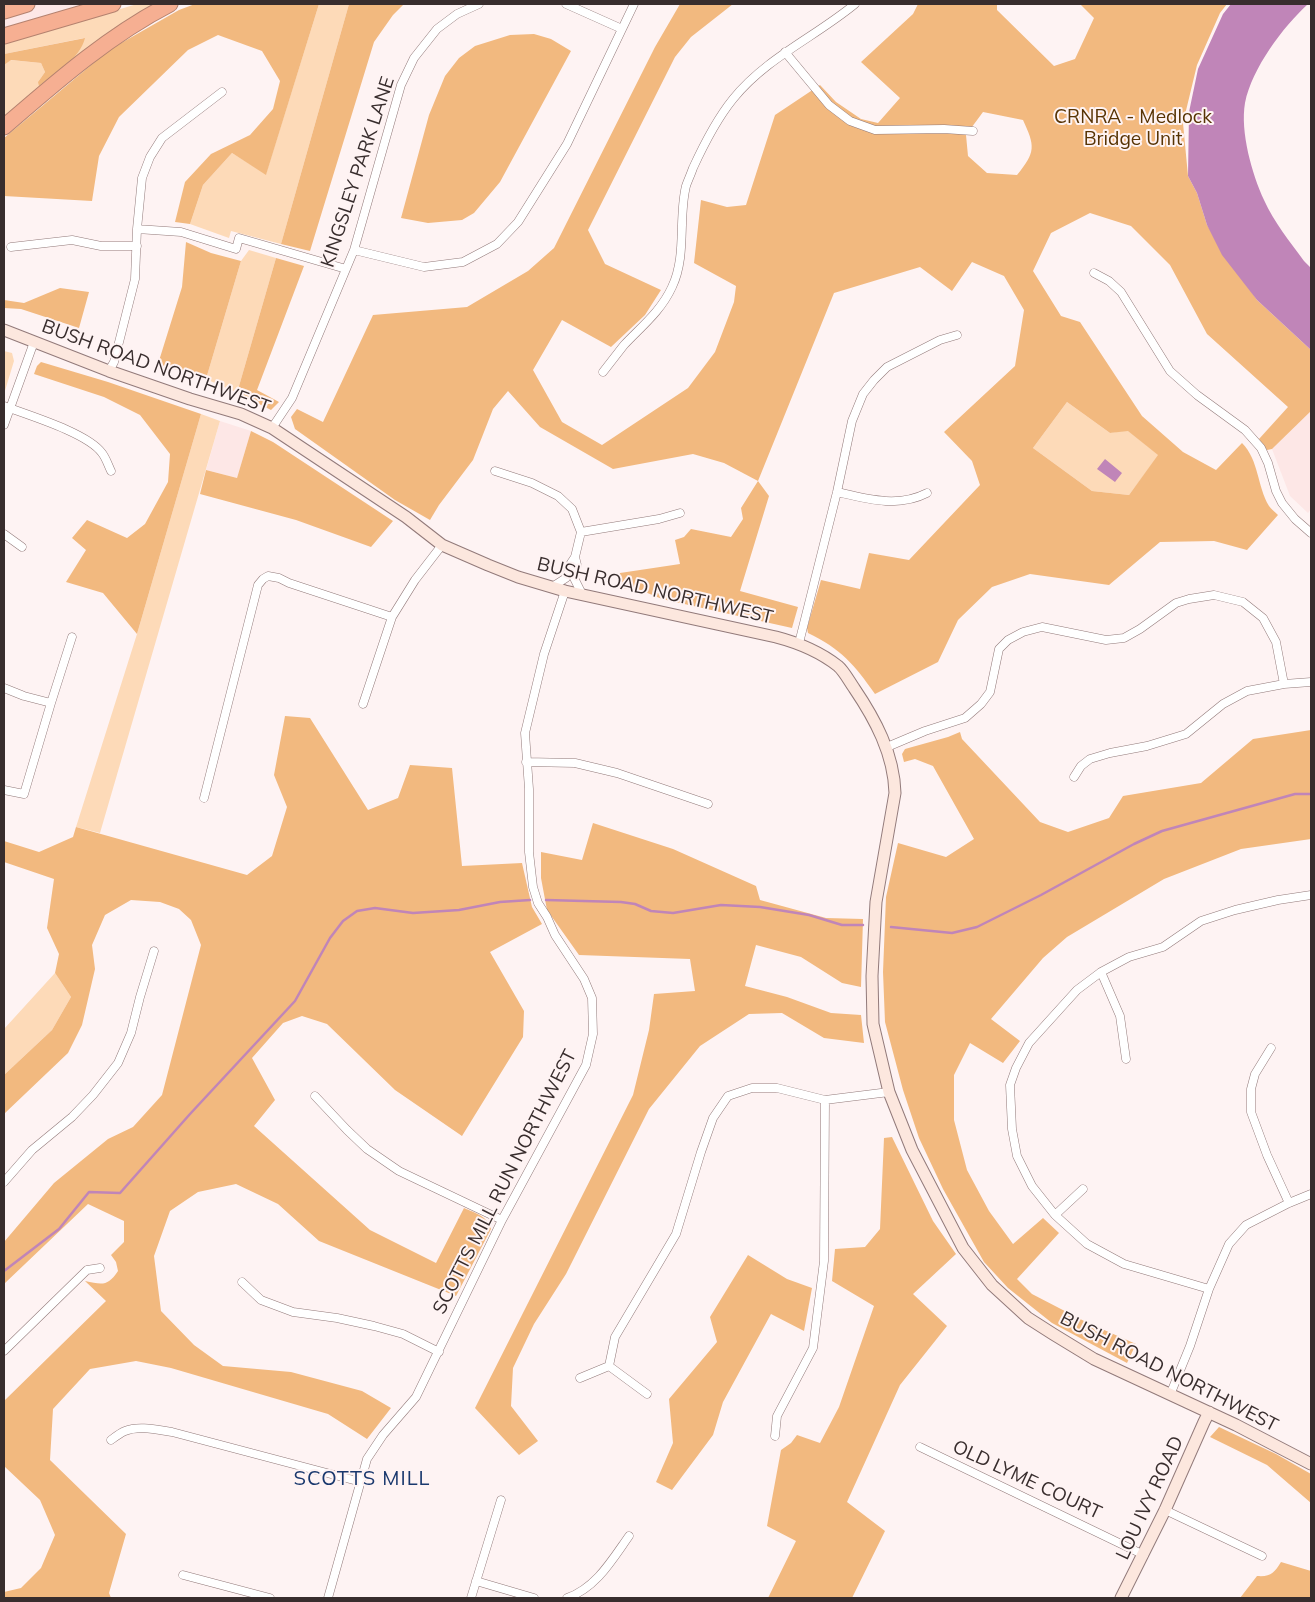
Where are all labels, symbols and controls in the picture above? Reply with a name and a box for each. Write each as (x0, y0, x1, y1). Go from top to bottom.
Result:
street label: KINGSLEY PARK LANE (316, 74, 400, 270)
park label: CRNRA - Medlock Bridge Unit (1054, 106, 1212, 150)
street label: BUSH ROAD NORTHWEST (39, 315, 273, 419)
street label: BUSH ROAD NORTHWEST (535, 553, 775, 629)
street label: SCOTTS MILL RUN NORTHWEST (428, 1046, 582, 1318)
street label: BUSH ROAD NORTHWEST (1056, 1307, 1282, 1437)
street label: LOU IVY ROAD (1111, 1433, 1189, 1563)
street label: OLD LYME COURT (949, 1435, 1105, 1525)
district label: SCOTTS MILL (292, 1467, 432, 1491)

